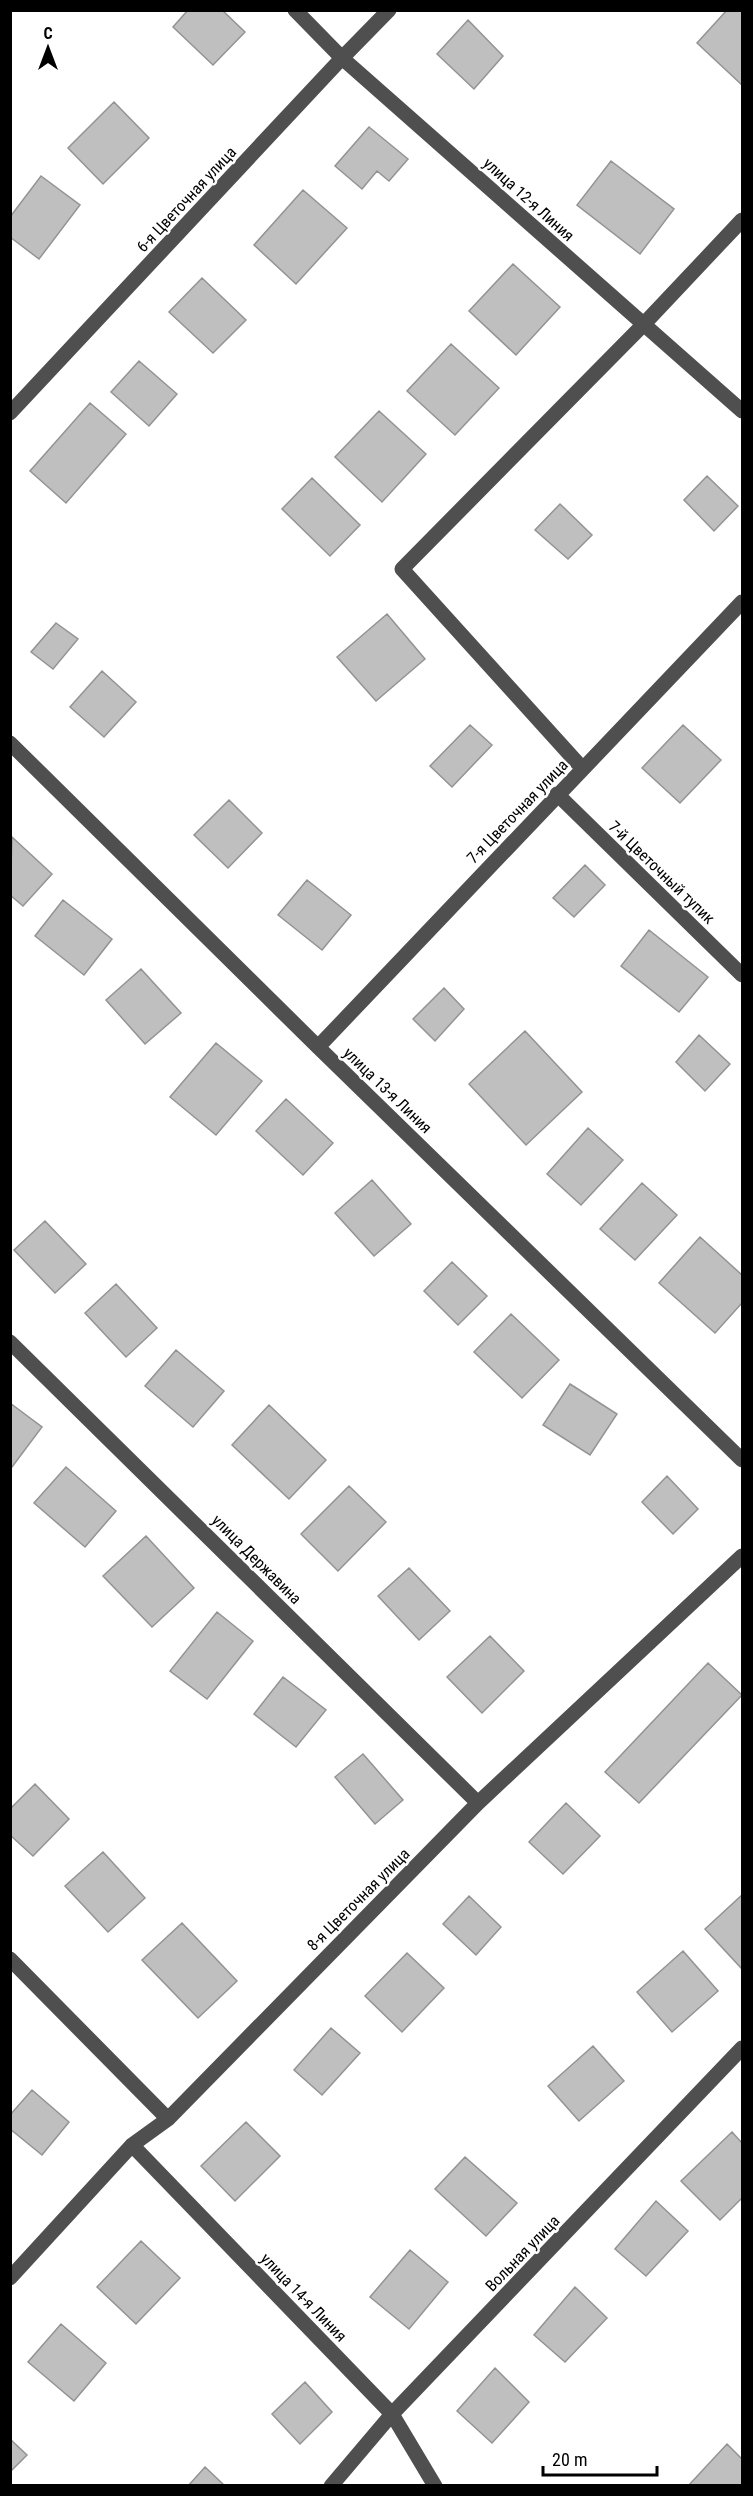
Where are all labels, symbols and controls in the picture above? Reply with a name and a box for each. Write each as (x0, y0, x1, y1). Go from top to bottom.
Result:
north arrow (18, 18, 78, 78)
text: С (43, 24, 53, 43)
street label: 6-я Цветочная улица (133, 143, 240, 256)
street label: улица 12-я Линия (479, 154, 578, 245)
street label: 7-я Цветочная улица (463, 755, 572, 867)
street label: 7-й Цветочный тупик (605, 817, 719, 928)
street label: улица 13-я Линия (339, 1043, 436, 1137)
street label: улица Державина (208, 1511, 305, 1608)
street label: 8-я Цветочная улица (303, 1844, 414, 1955)
street label: Вольная улица (481, 2211, 563, 2295)
street label: улица 14-я Линия (257, 2249, 351, 2346)
scale bar (543, 2439, 657, 2477)
text: 20 m (552, 2449, 587, 2470)

